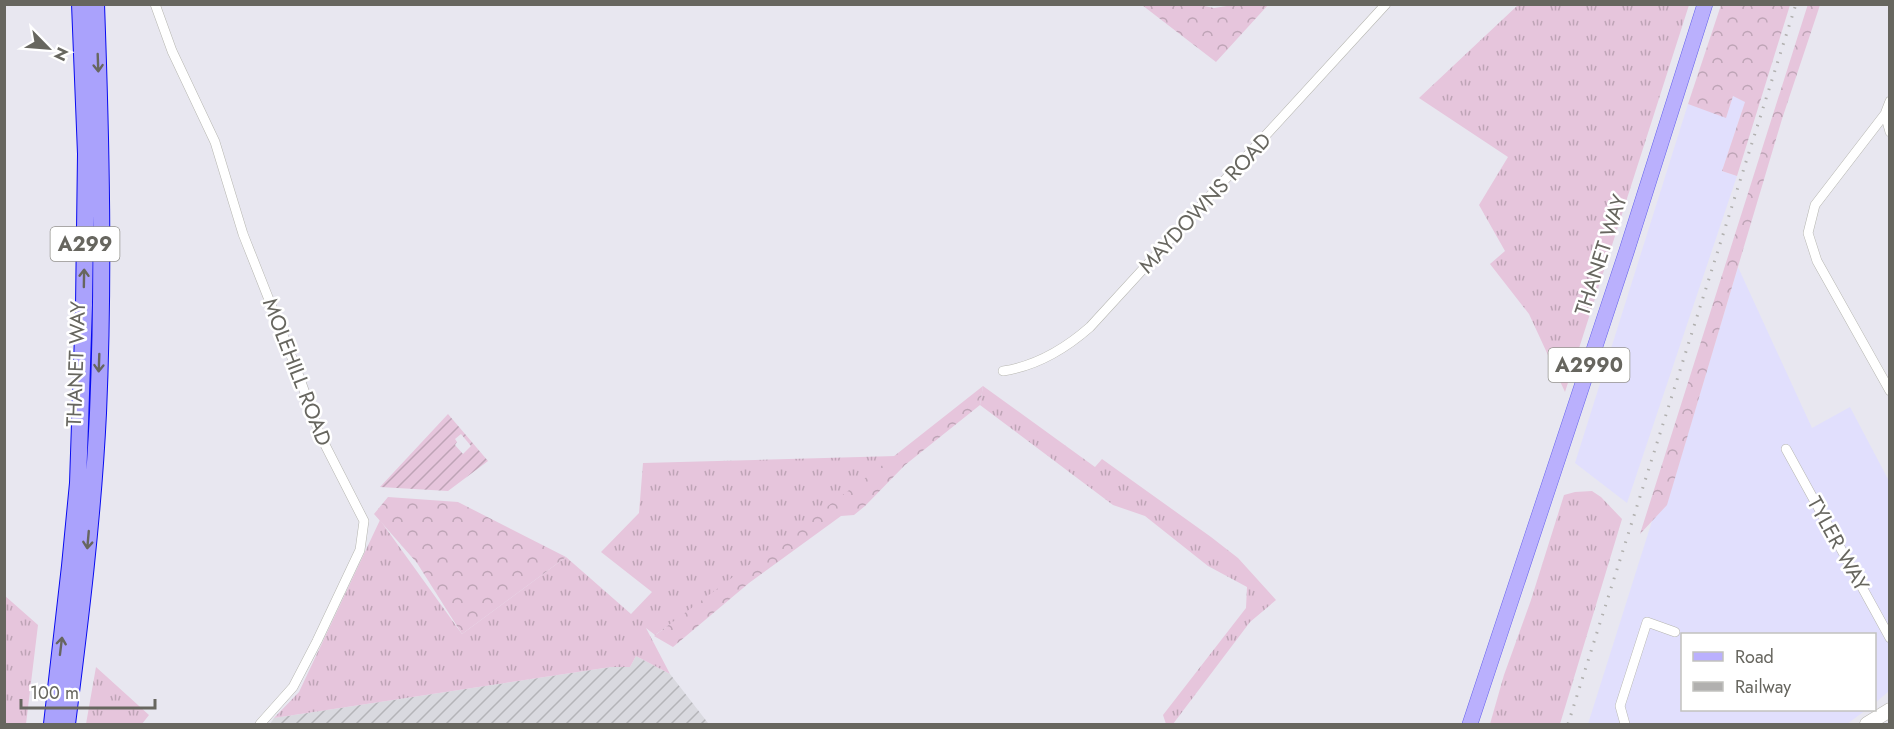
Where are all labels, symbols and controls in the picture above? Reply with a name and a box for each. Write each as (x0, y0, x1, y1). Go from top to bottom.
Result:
north arrow (18, 18, 78, 78)
text: N (48, 44, 74, 65)
one-way arrow (92, 52, 104, 72)
street label: MAYDOWNS ROAD (1132, 126, 1278, 280)
street label: THANET WAY (1567, 191, 1635, 319)
road number: A299 (50, 227, 119, 261)
one-way arrow (78, 268, 90, 288)
street label: MOLEHILL ROAD (255, 294, 339, 450)
street label: THANET WAY (59, 301, 93, 427)
road number: A2990 (1548, 348, 1630, 382)
one-way arrow (94, 352, 105, 372)
street label: TYLER WAY (1800, 491, 1876, 597)
one-way arrow (83, 530, 94, 549)
legend (1681, 633, 1876, 711)
one-way arrow (56, 636, 67, 656)
text: Road (1735, 644, 1774, 670)
scale bar (21, 672, 154, 710)
text: Railway (1735, 674, 1791, 700)
text: 100 m (30, 680, 79, 706)

